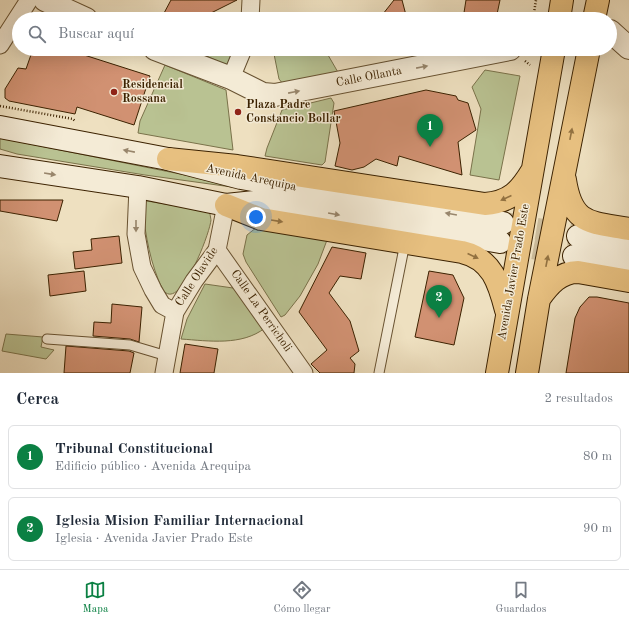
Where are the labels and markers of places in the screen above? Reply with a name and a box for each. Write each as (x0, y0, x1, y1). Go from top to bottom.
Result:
place label: Residencial Rossana (122, 79, 183, 105)
marker: Residencial Rossana (109, 87, 119, 97)
place label: Plaza Padre Constancio Bollar (246, 99, 341, 125)
marker: Plaza Padre Constancio Bollar (233, 107, 243, 117)
pin: 1 (417, 114, 443, 147)
pin: 2 (426, 285, 452, 318)

